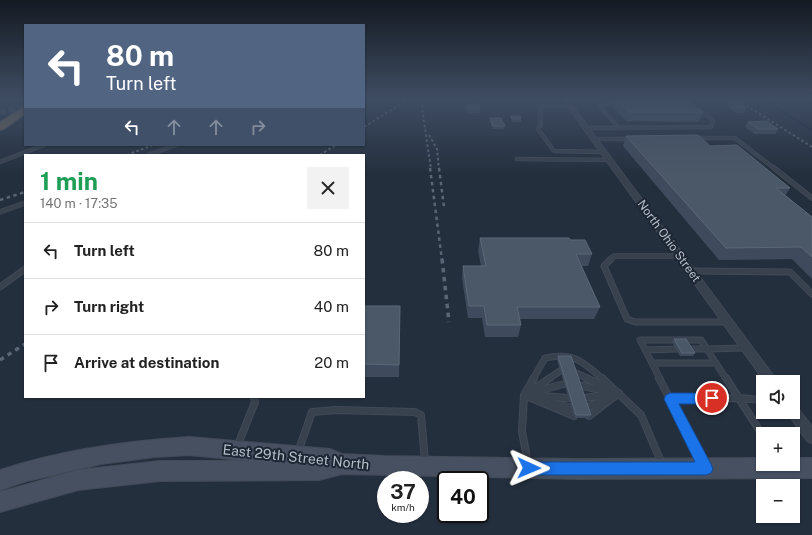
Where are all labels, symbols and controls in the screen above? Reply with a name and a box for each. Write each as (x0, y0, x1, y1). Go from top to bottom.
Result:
text: 80 m (106, 39, 174, 72)
icon: left (40, 40, 92, 92)
text: Turn left (106, 73, 176, 94)
icon: left (121, 116, 143, 138)
icon: ahead (163, 116, 185, 138)
icon: ahead (205, 116, 227, 138)
icon: right (247, 116, 269, 138)
text: 1 min (40, 167, 98, 195)
button: close (307, 167, 349, 209)
text: 140 m · 17:35 (40, 196, 118, 211)
street label: North Ohio Street (635, 197, 704, 285)
icon: left (40, 240, 62, 262)
text: Turn left (74, 242, 135, 259)
text: 80 m (314, 242, 349, 259)
icon: right (40, 296, 62, 318)
text: Turn right (74, 298, 144, 315)
text: 40 m (314, 298, 349, 315)
icon: arrive (40, 352, 62, 374)
text: Arrive at destination (74, 354, 219, 371)
text: 20 m (314, 354, 349, 371)
map controls (756, 375, 800, 523)
button: sound (756, 375, 800, 419)
pin (695, 381, 729, 415)
icon: arrive (701, 387, 723, 409)
button: + (756, 427, 800, 471)
street label: East 29th Street North (222, 441, 370, 473)
position arrow (508, 447, 550, 489)
speed limit sign: 40 (437, 471, 489, 523)
button: − (756, 479, 800, 523)
text: 37 (390, 480, 416, 504)
text: km/h (391, 501, 415, 513)

